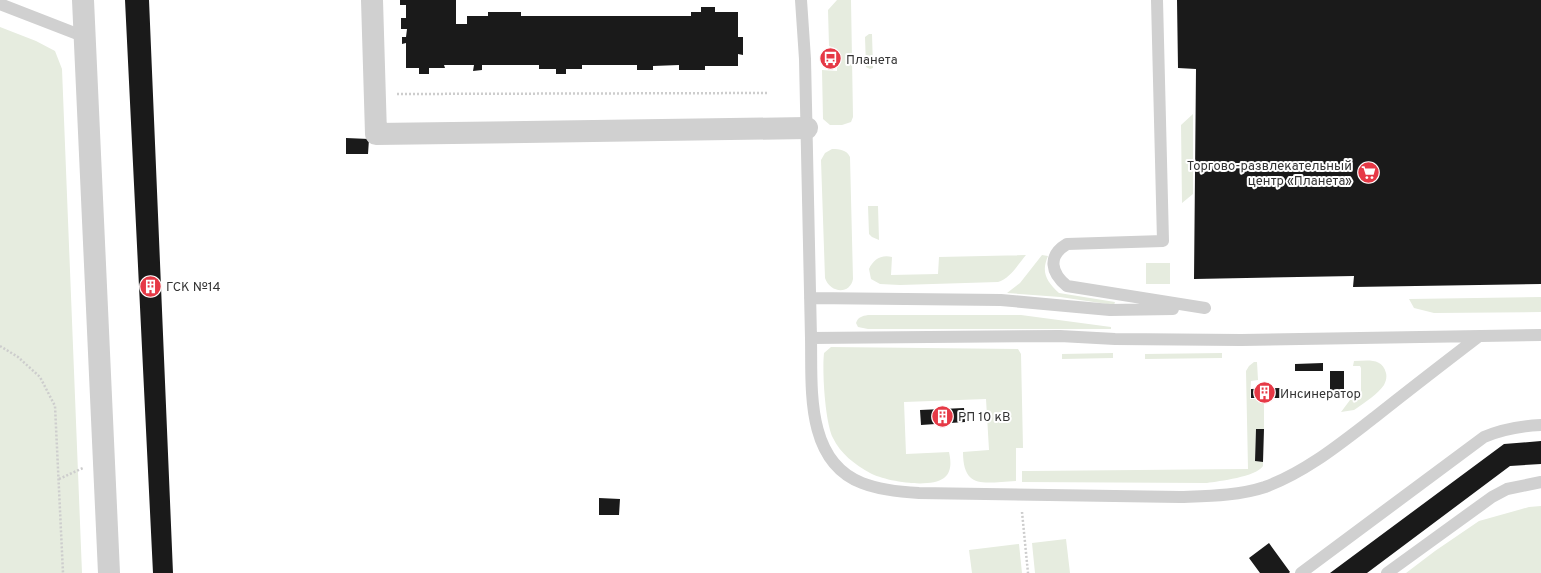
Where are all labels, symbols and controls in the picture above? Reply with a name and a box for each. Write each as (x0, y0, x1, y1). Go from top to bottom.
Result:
bus stop icon: Планета (818, 46, 844, 72)
place label: Планета (846, 53, 898, 69)
place label: Торгово-развлекательный центр «Планета» (1187, 159, 1352, 190)
supermarket icon: Торгово-развлекательный центр «Планета» (1355, 159, 1381, 185)
building icon: ГСК №14 (137, 273, 163, 299)
place label: ГСК №14 (166, 280, 221, 296)
building icon: Инсинератор (1252, 380, 1278, 406)
place label: Инсинератор (1280, 387, 1361, 403)
building icon: РП 10 кВ (930, 403, 956, 429)
place label: РП 10 кВ (958, 410, 1010, 426)

